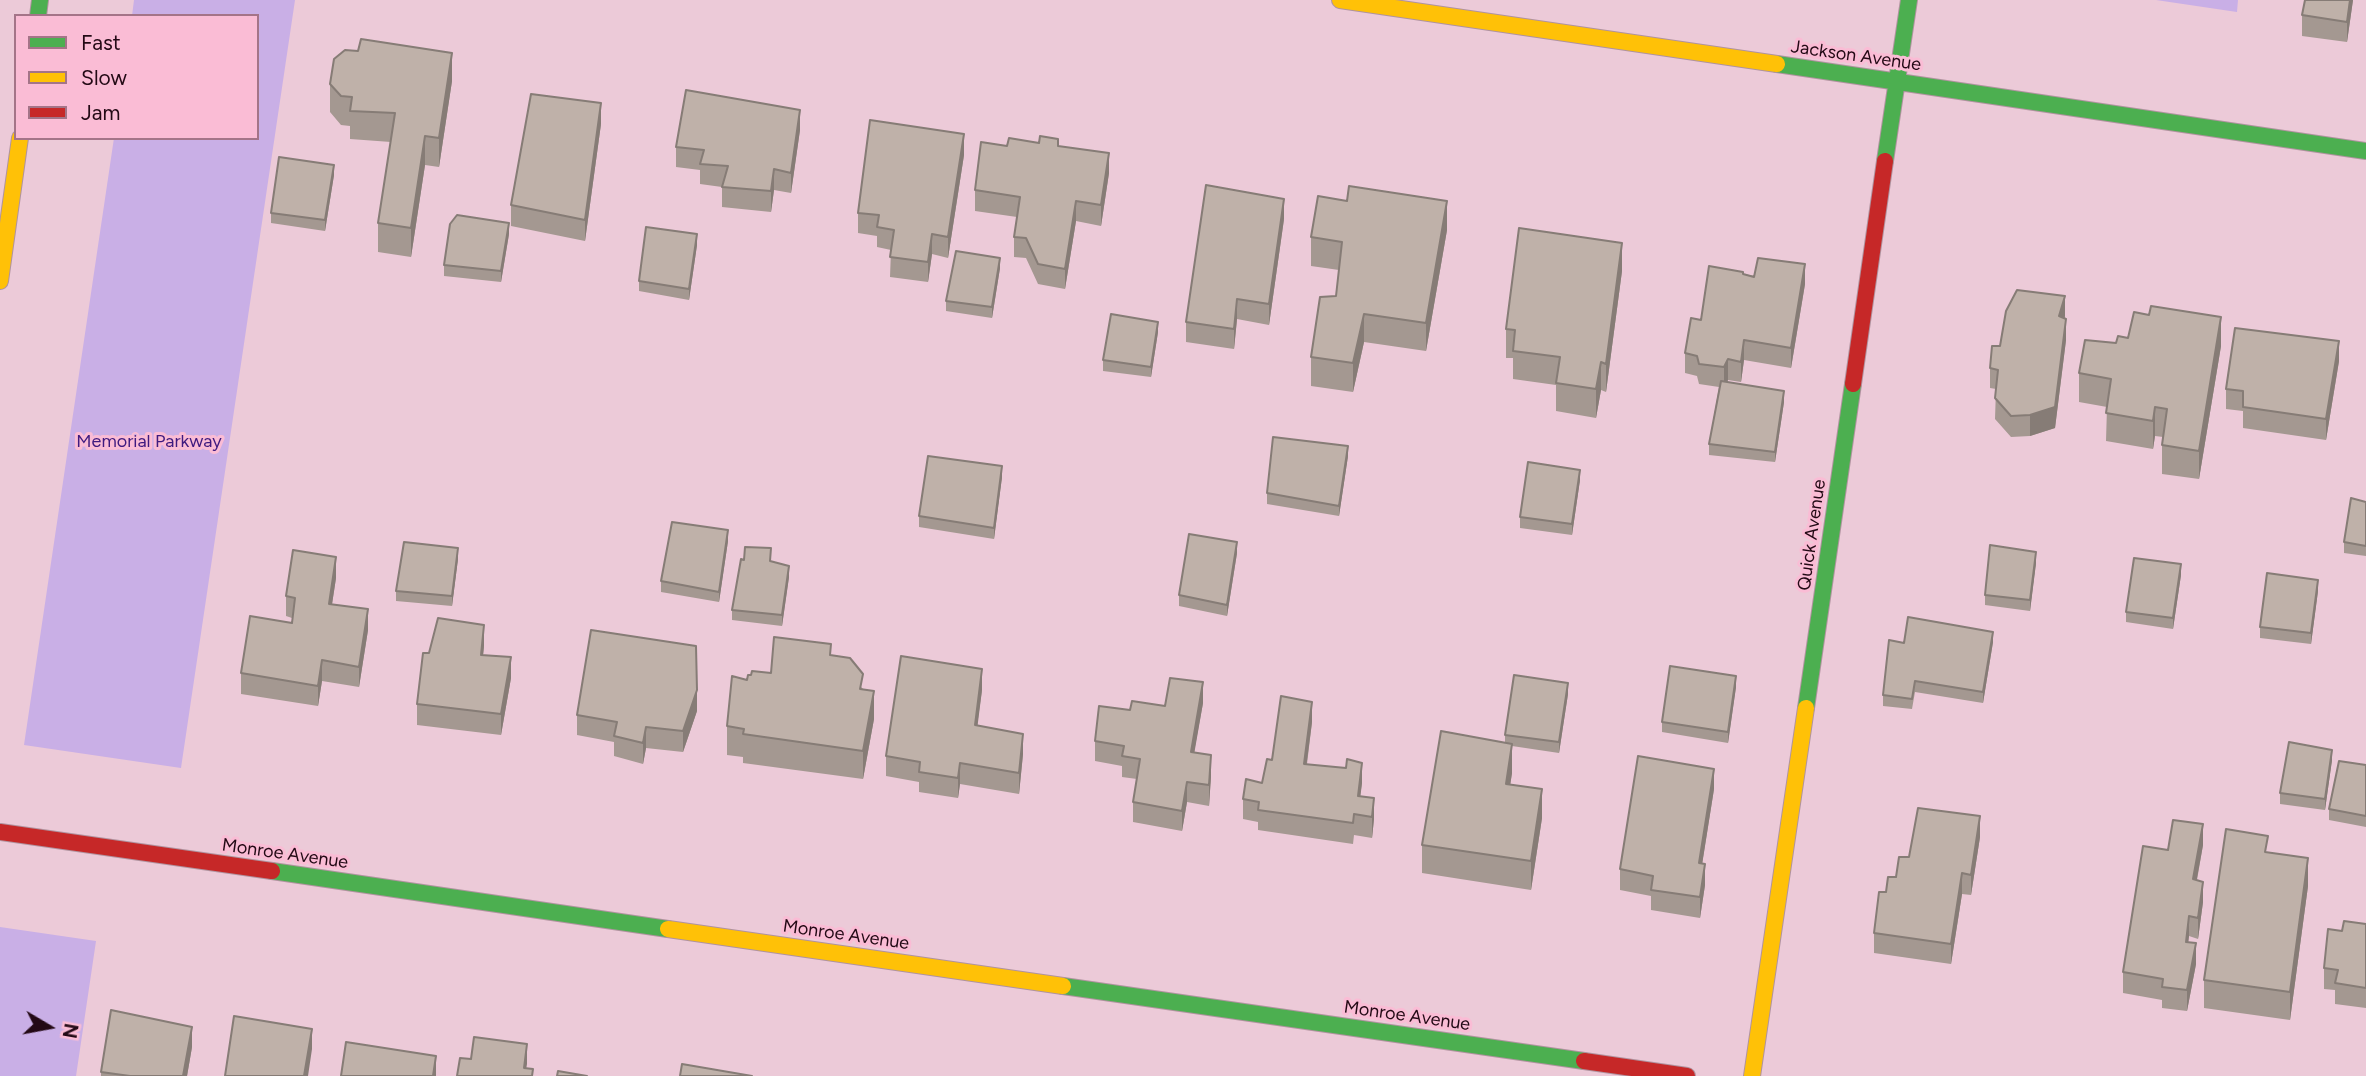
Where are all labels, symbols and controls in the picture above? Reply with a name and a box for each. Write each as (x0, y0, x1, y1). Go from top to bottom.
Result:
legend (14, 14, 259, 140)
text: Fast (81, 30, 121, 55)
street label: Jackson Avenue (1790, 36, 1922, 76)
text: Slow (81, 65, 127, 90)
text: Jam (81, 100, 120, 125)
park label: Memorial Parkway (76, 431, 222, 453)
street label: Quick Avenue (1794, 478, 1830, 592)
street label: Monroe Avenue (220, 834, 350, 874)
street label: Monroe Avenue (781, 915, 911, 955)
north arrow (14, 992, 84, 1062)
street label: Monroe Avenue (1342, 996, 1472, 1036)
text: N (58, 1022, 83, 1040)

